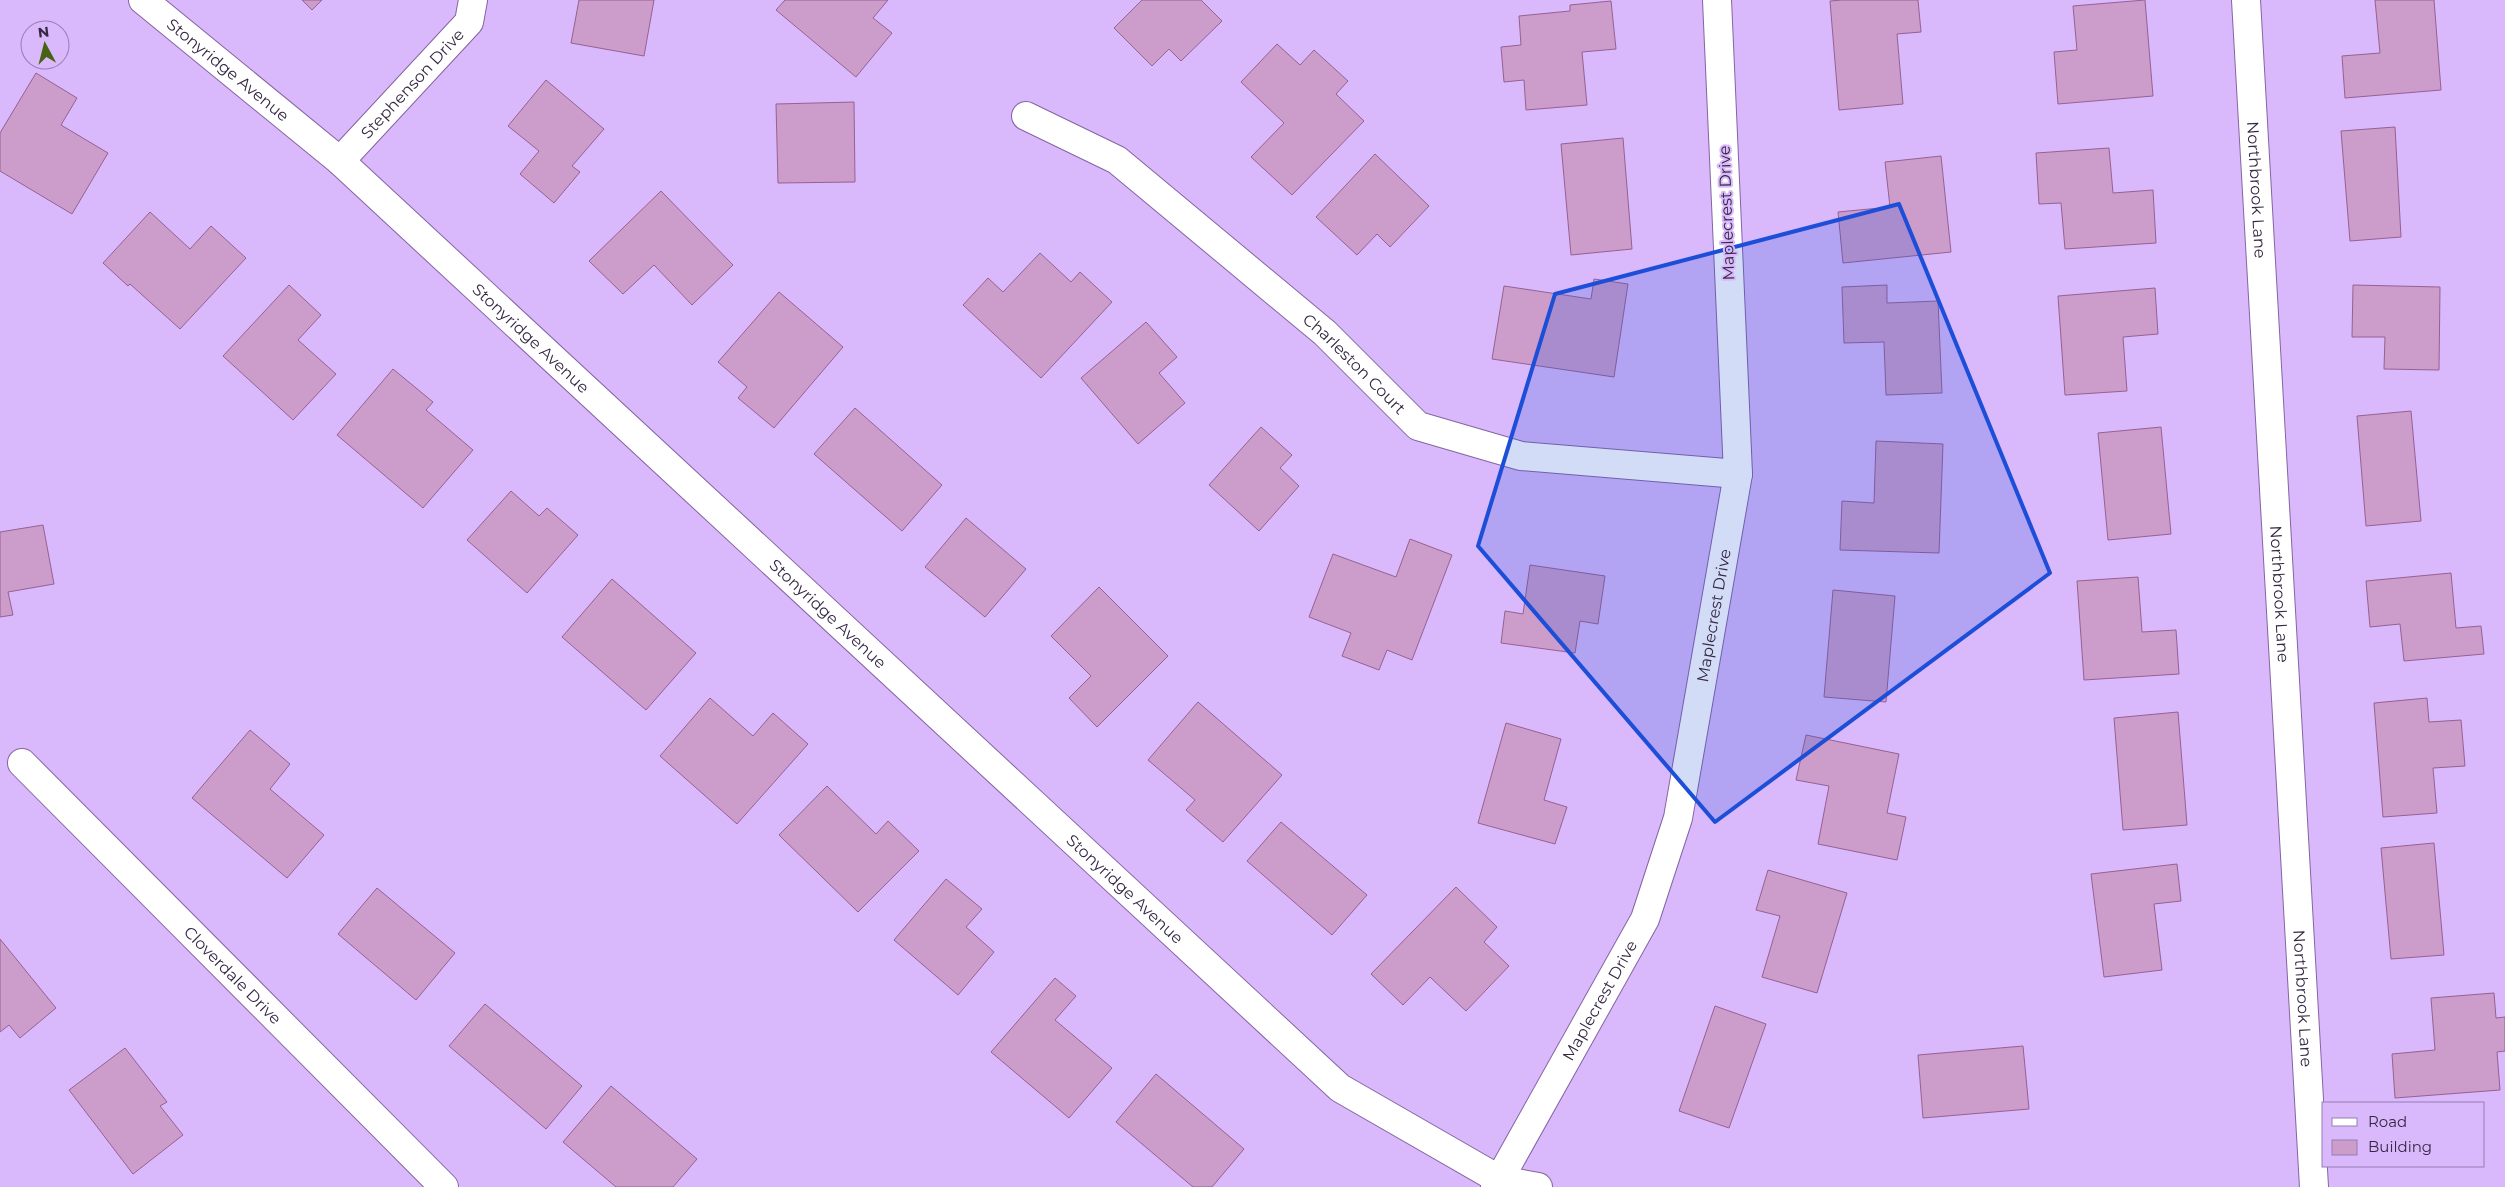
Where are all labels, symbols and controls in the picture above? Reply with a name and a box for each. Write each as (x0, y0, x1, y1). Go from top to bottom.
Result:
street label: Stonyridge Avenue (163, 15, 293, 125)
north arrow (20, 20, 70, 70)
text: N (37, 22, 50, 42)
street label: Stephenson Drive (357, 25, 468, 142)
street label: Northbrook Lane (2243, 121, 2270, 259)
street label: Maplecrest Drive (1715, 145, 1738, 281)
street label: Stonyridge Avenue (469, 280, 593, 397)
street label: Charleston Court (1299, 310, 1410, 418)
street label: Northbrook Lane (2266, 525, 2293, 663)
street label: Maplecrest Drive (1693, 547, 1735, 684)
street label: Stonyridge Avenue (766, 555, 890, 672)
street label: Stonyridge Avenue (1063, 831, 1187, 948)
street label: Cloverdale Drive (180, 922, 285, 1028)
street label: Northbrook Lane (2289, 929, 2316, 1068)
street label: Maplecrest Drive (1559, 937, 1641, 1064)
legend (2322, 1102, 2485, 1167)
text: Road (2368, 1112, 2407, 1131)
text: Building (2368, 1137, 2432, 1156)

